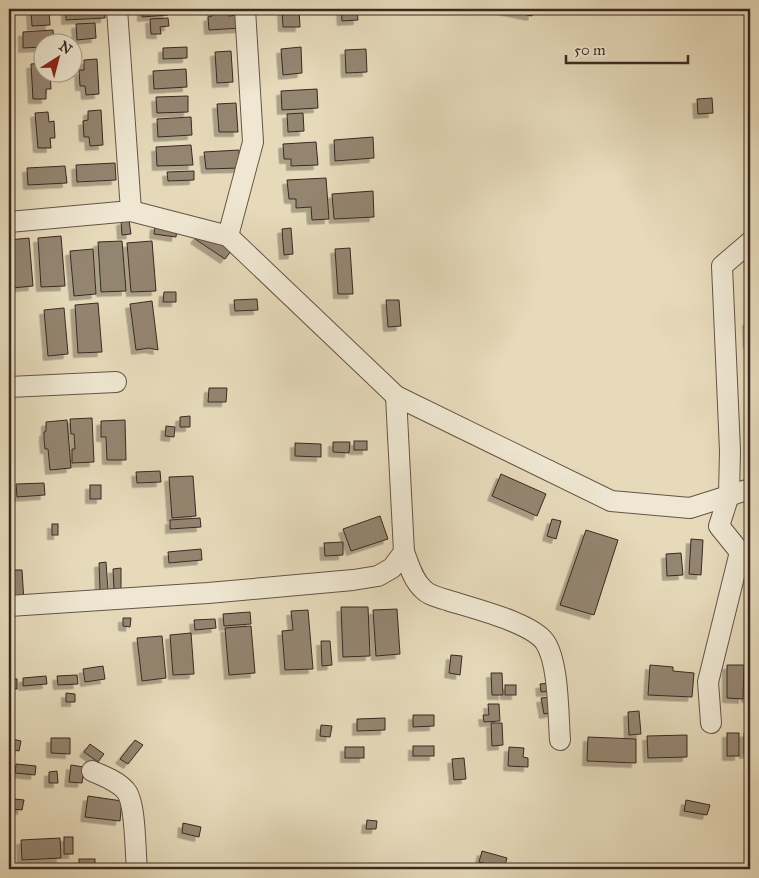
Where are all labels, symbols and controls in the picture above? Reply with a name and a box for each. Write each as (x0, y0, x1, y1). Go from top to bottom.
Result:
north arrow (32, 32, 82, 82)
scale bar (566, 32, 689, 64)
text: N (56, 38, 75, 58)
text: 50 m (574, 41, 606, 59)

